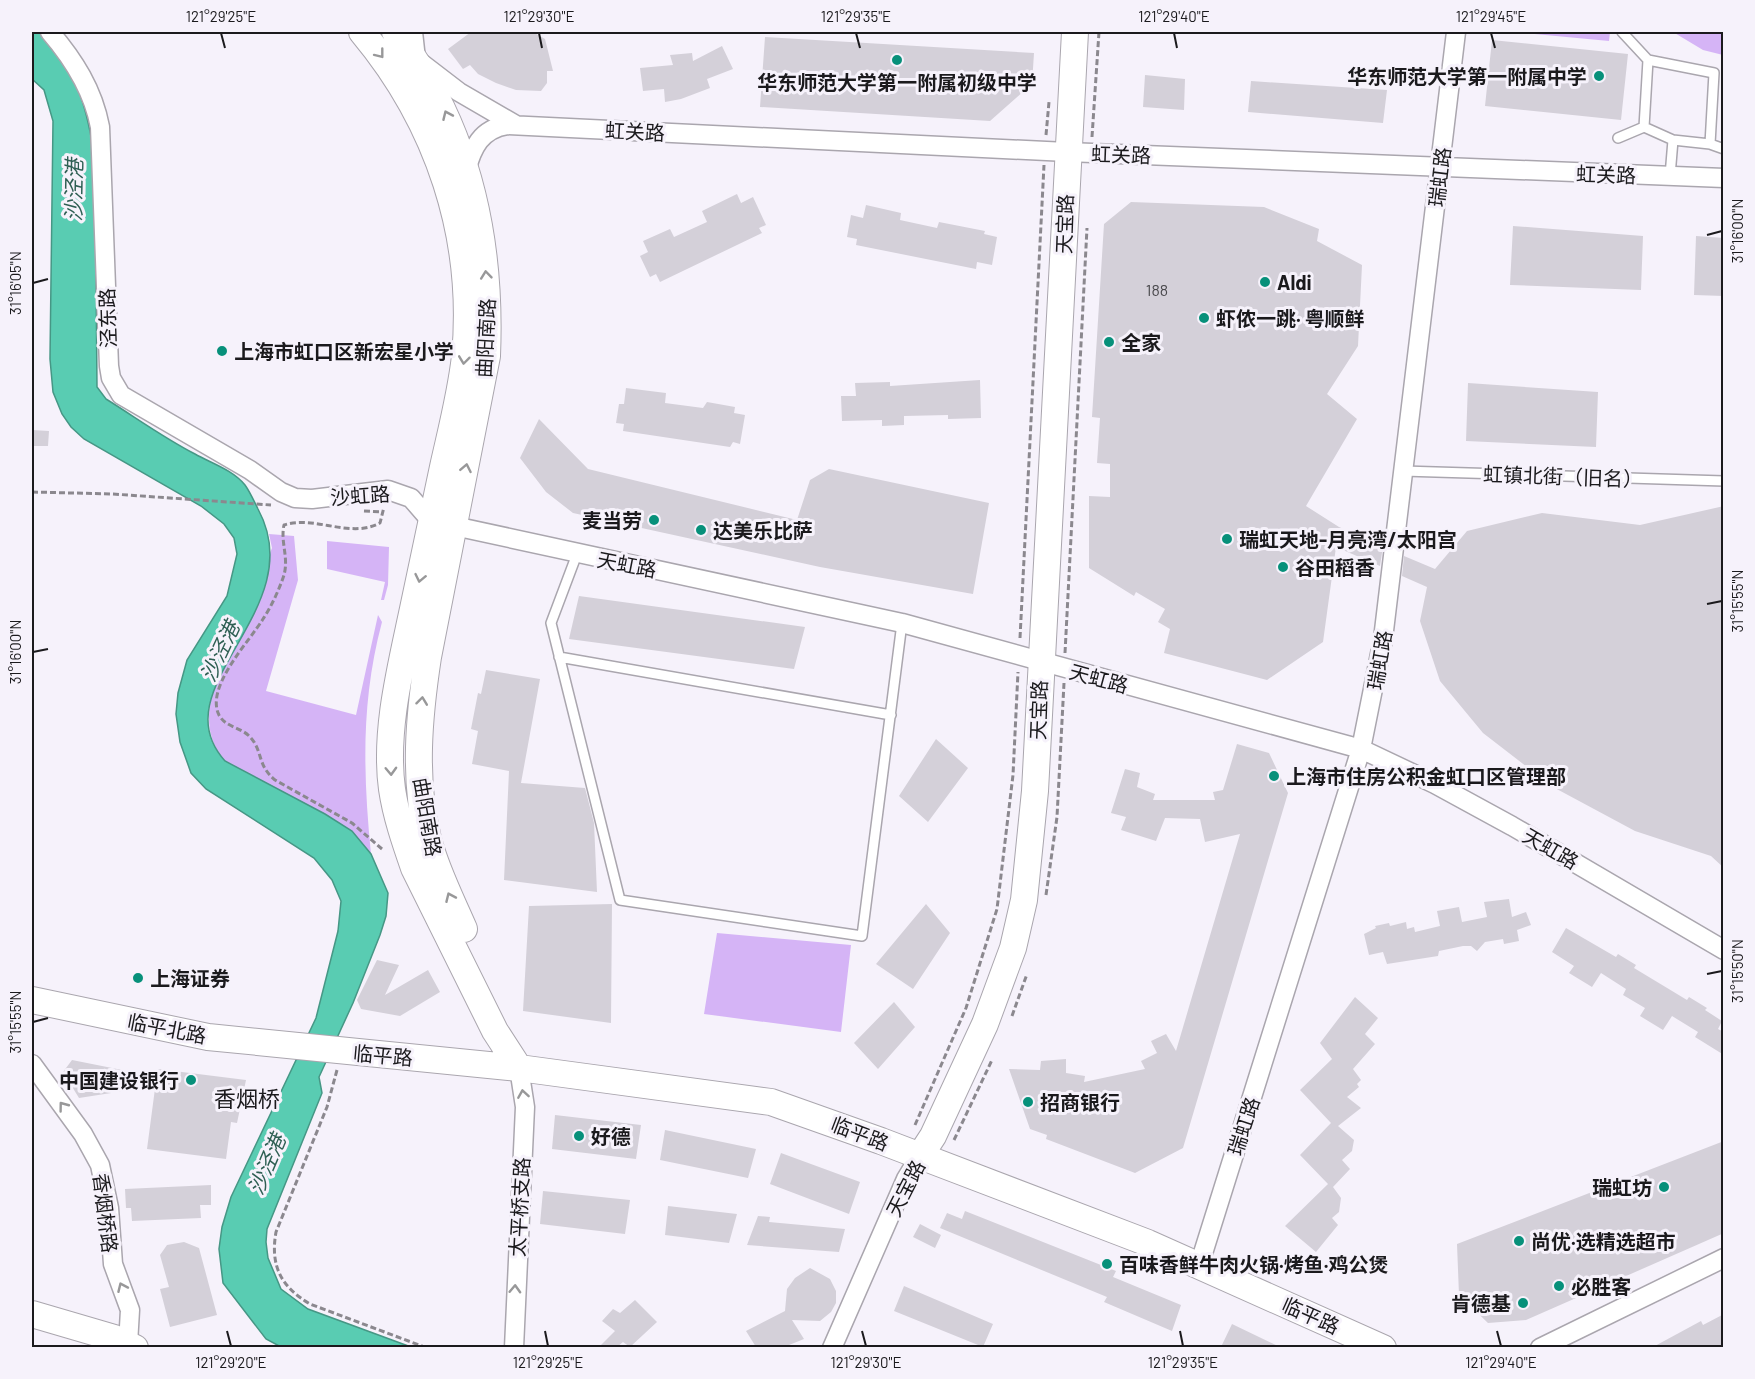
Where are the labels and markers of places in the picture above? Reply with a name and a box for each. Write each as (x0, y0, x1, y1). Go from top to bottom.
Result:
marker: 华东师范大学第一附属初级中学 (890, 53, 904, 67)
place label: 华东师范大学第一附属中学 (1347, 64, 1587, 88)
marker: 华东师范大学第一附属中学 (1592, 69, 1606, 83)
place label: 华东师范大学第一附属初级中学 (757, 70, 1037, 94)
place label: Aldi (1277, 270, 1312, 294)
marker: Aldi (1258, 275, 1272, 289)
place label: 虾侬一跳· 粤顺鲜 (1216, 306, 1365, 330)
marker: 虾侬一跳· 粤顺鲜 (1197, 311, 1211, 325)
place label: 全家 (1121, 330, 1161, 354)
marker: 全家 (1102, 335, 1116, 349)
place label: 上海市虹口区新宏星小学 (234, 339, 454, 363)
marker: 上海市虹口区新宏星小学 (215, 344, 229, 358)
place label: 麦当劳 (582, 508, 642, 532)
marker: 麦当劳 (647, 513, 661, 527)
place label: 达美乐比萨 (713, 518, 813, 542)
marker: 达美乐比萨 (694, 523, 708, 537)
place label: 瑞虹天地-月亮湾/太阳宫 (1239, 527, 1457, 551)
marker: 瑞虹天地-月亮湾/太阳宫 (1220, 532, 1234, 546)
place label: 谷田稻香 (1295, 555, 1375, 579)
marker: 谷田稻香 (1276, 560, 1290, 574)
place label: 上海市住房公积金虹口区管理部 (1286, 764, 1566, 788)
marker: 上海市住房公积金虹口区管理部 (1267, 769, 1281, 783)
place label: 上海证券 (150, 966, 230, 990)
marker: 上海证券 (131, 971, 145, 985)
place label: 中国建设银行 (59, 1068, 179, 1092)
marker: 中国建设银行 (184, 1073, 198, 1087)
place label: 招商银行 (1040, 1090, 1120, 1114)
marker: 招商银行 (1021, 1095, 1035, 1109)
place label: 好德 (591, 1124, 631, 1148)
marker: 好德 (572, 1129, 586, 1143)
place label: 瑞虹坊 (1592, 1175, 1652, 1199)
marker: 瑞虹坊 (1657, 1180, 1671, 1194)
place label: 尚优·选精选超市 (1531, 1229, 1676, 1253)
marker: 尚优·选精选超市 (1512, 1234, 1526, 1248)
place label: 百味香鲜牛肉火锅·烤鱼·鸡公煲 (1119, 1252, 1388, 1276)
marker: 百味香鲜牛肉火锅·烤鱼·鸡公煲 (1100, 1257, 1114, 1271)
place label: 必胜客 (1571, 1274, 1631, 1298)
marker: 必胜客 (1552, 1279, 1566, 1293)
place label: 肯德基 (1451, 1291, 1511, 1315)
marker: 肯德基 (1516, 1296, 1530, 1310)

